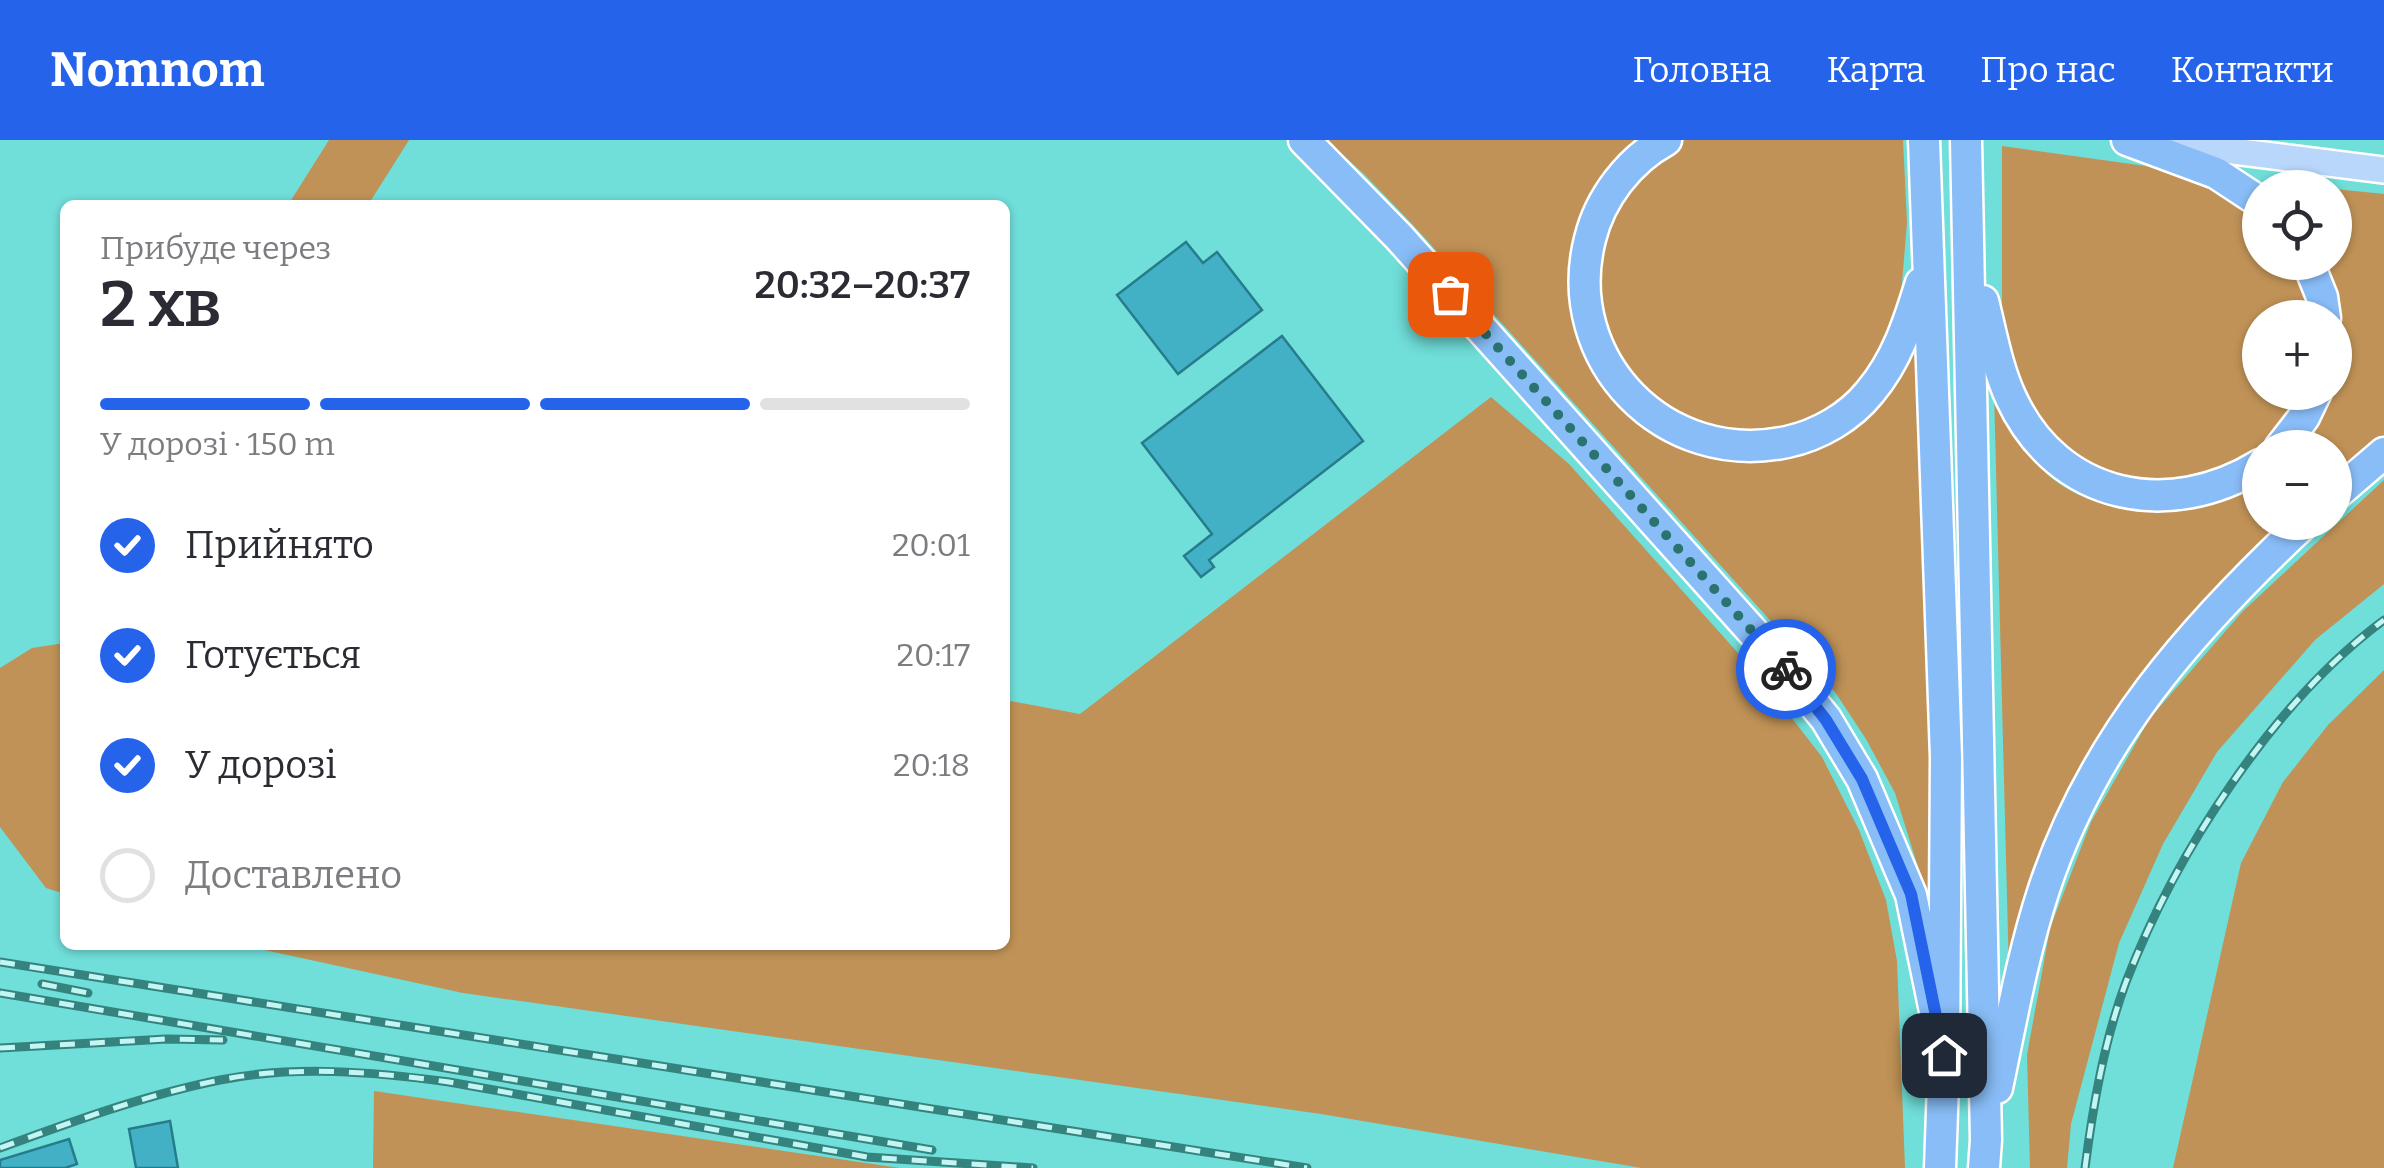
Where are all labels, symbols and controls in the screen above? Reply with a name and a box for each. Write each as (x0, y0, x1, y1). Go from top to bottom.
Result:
text: Nomnom (50, 41, 265, 99)
text: Головна (1632, 49, 1772, 91)
text: Карта (1827, 49, 1925, 91)
text: Про нас (1980, 49, 2116, 91)
text: Контакти (2171, 49, 2334, 91)
map controls (2242, 170, 2352, 540)
button: locate (2242, 170, 2352, 280)
text: Прибуде через (100, 229, 331, 267)
pin (1408, 252, 1493, 337)
text: 20:32–20:37 (755, 262, 970, 308)
text: 2 хв (100, 265, 221, 343)
icon: bag (1423, 267, 1478, 322)
button: + (2242, 300, 2352, 410)
text: У дорозі · 150 m (100, 425, 335, 463)
button: − (2242, 430, 2352, 540)
icon: check (100, 518, 155, 573)
text: Прийнято (185, 522, 374, 568)
text: 20:01 (892, 526, 970, 564)
courier (1736, 619, 1836, 719)
icon: check (100, 628, 155, 683)
text: Готується (185, 632, 361, 678)
text: 20:17 (897, 636, 970, 674)
icon: bike (1759, 642, 1814, 697)
icon: check (100, 738, 155, 793)
text: У дорозі (185, 742, 337, 788)
text: 20:18 (893, 746, 970, 784)
text: Доставлено (185, 852, 402, 898)
pin (1902, 1013, 1987, 1098)
icon: home (1917, 1028, 1972, 1083)

